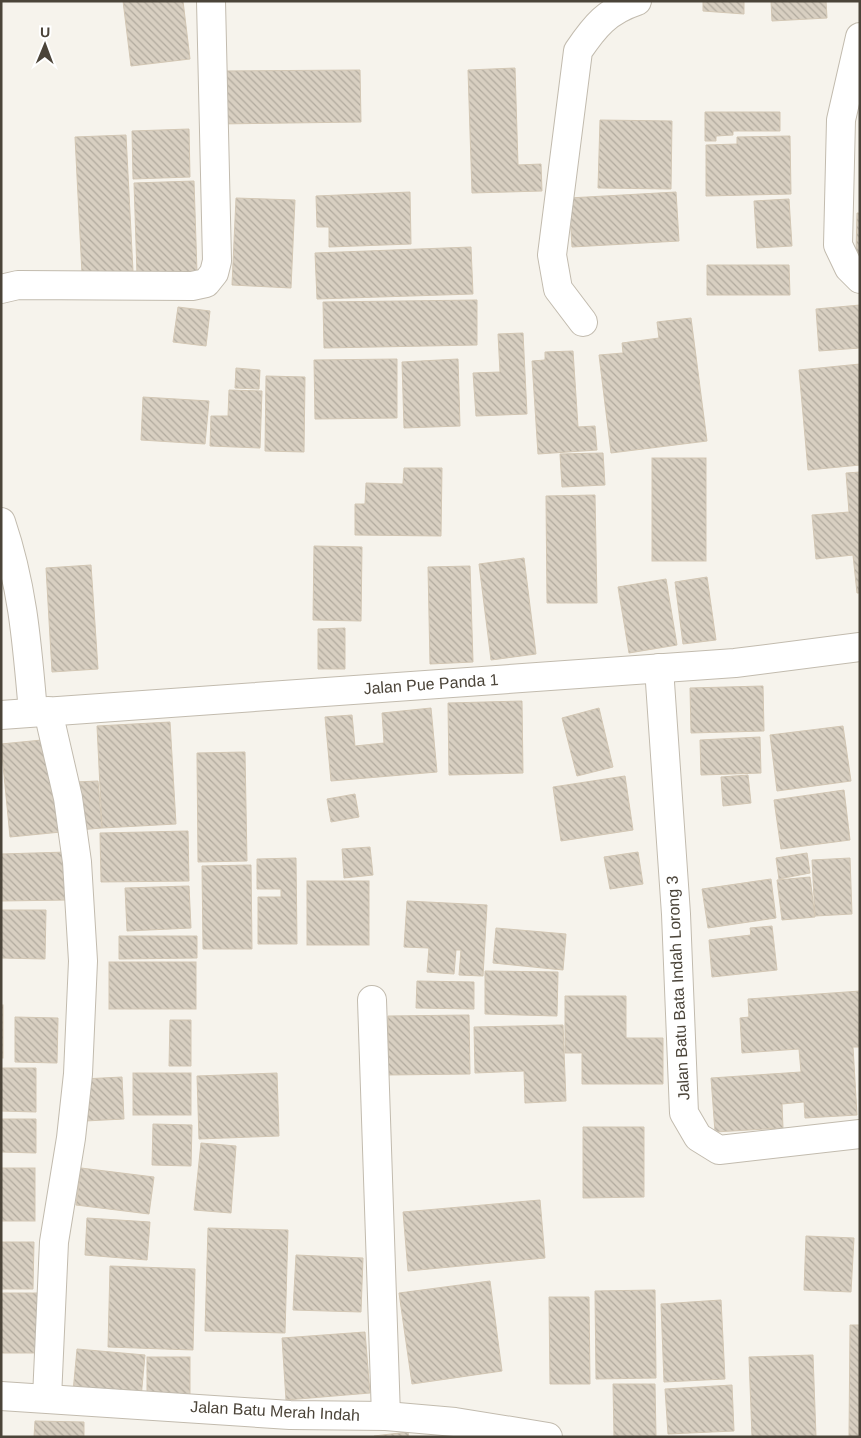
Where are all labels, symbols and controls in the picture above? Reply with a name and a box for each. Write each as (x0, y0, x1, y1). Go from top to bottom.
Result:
north arrow (20, 20, 70, 70)
text: U (40, 24, 50, 40)
street label: Jalan Pue Panda 1 (363, 671, 499, 697)
street label: Jalan Batu Bata Indah Lorong 3 (664, 875, 692, 1101)
street label: Jalan Batu Merah Indah (190, 1398, 360, 1424)

